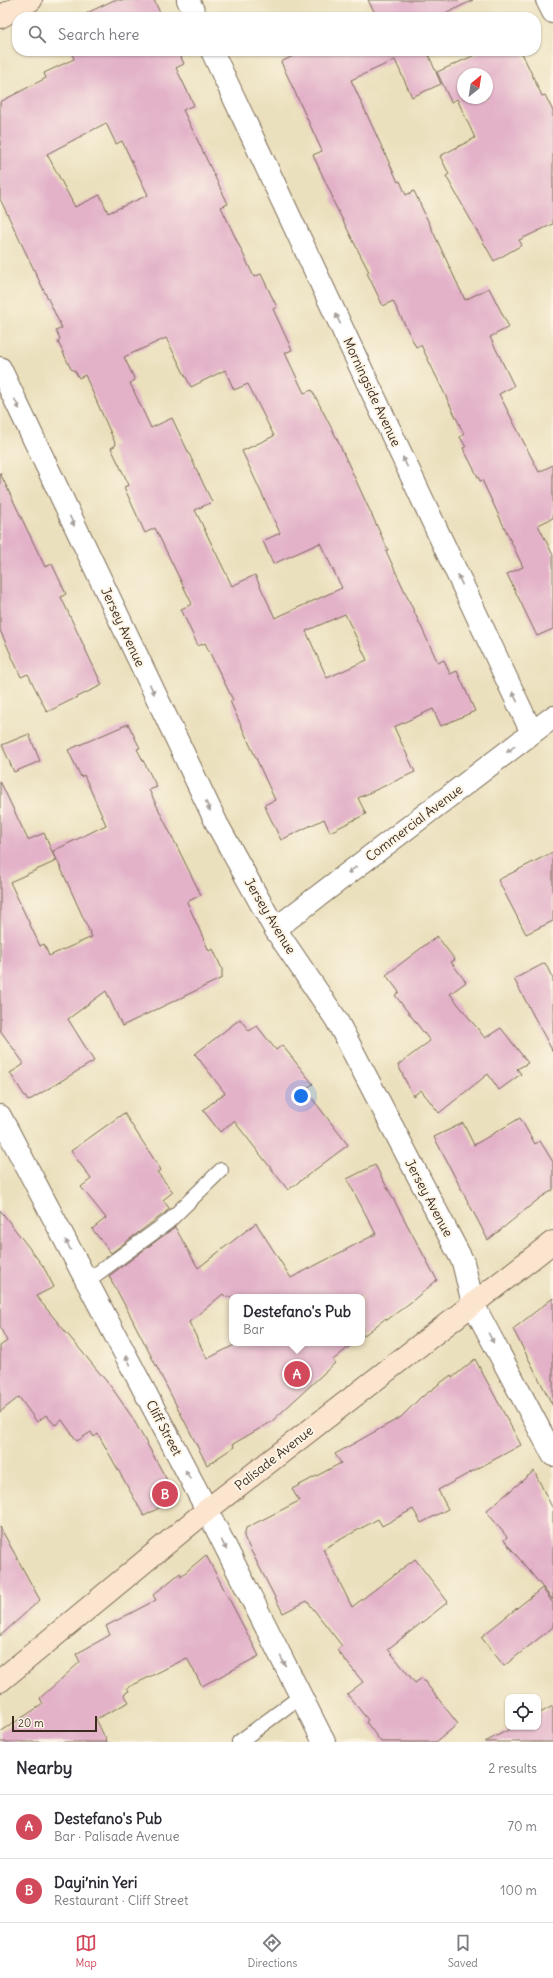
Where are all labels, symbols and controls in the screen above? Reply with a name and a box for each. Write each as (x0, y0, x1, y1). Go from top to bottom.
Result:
search box (12, 12, 541, 56)
icon: search (26, 23, 48, 45)
text: Search here (58, 25, 139, 44)
north arrow (457, 68, 493, 104)
one-way arrow (335, 313, 341, 324)
street label: Morningside Avenue (339, 335, 405, 449)
one-way arrow (14, 398, 20, 409)
one-way arrow (402, 456, 408, 467)
one-way arrow (69, 515, 75, 527)
one-way arrow (457, 574, 463, 585)
street label: Jersey Avenue (97, 584, 149, 670)
one-way arrow (149, 683, 155, 695)
one-way arrow (512, 692, 518, 703)
one-way arrow (505, 744, 516, 753)
street label: Commercial Avenue (362, 781, 466, 865)
one-way arrow (205, 801, 211, 812)
one-way arrow (346, 866, 357, 874)
street label: Jersey Avenue (241, 875, 299, 957)
your location (291, 1086, 311, 1106)
street label: Jersey Avenue (401, 1156, 457, 1240)
one-way arrow (64, 1239, 71, 1251)
popup (229, 1294, 365, 1346)
text: Destefano's Pub (243, 1302, 351, 1321)
text: Bar (243, 1321, 264, 1338)
one-way arrow (488, 1333, 495, 1344)
one-way arrow (125, 1354, 131, 1366)
pin: A (284, 1359, 310, 1389)
street label: Cliff Street (142, 1397, 186, 1459)
street label: Palisade Avenue (231, 1422, 317, 1494)
one-way arrow (185, 1470, 192, 1481)
pin: B (152, 1479, 178, 1509)
one-way arrow (221, 1539, 227, 1550)
one-way arrow (280, 1655, 286, 1666)
map controls (505, 1694, 541, 1730)
button: locate (505, 1694, 541, 1730)
scale bar (12, 1714, 97, 1733)
text: 20 m (18, 1716, 44, 1730)
text: Nearby (16, 1757, 72, 1779)
text: 2 results (488, 1760, 537, 1777)
text: Destefano's Pub (54, 1809, 162, 1828)
text: A (25, 1818, 33, 1835)
text: 70 m (508, 1818, 537, 1835)
text: Bar · Palisade Avenue (54, 1828, 180, 1845)
text: Dayi’nin Yeri (54, 1873, 137, 1892)
text: B (25, 1882, 33, 1899)
text: 100 m (500, 1882, 537, 1899)
text: Restaurant · Cliff Street (54, 1892, 188, 1909)
tab: Map (75, 1932, 97, 1970)
tab: Directions (248, 1932, 297, 1970)
tab: Saved (448, 1932, 478, 1970)

